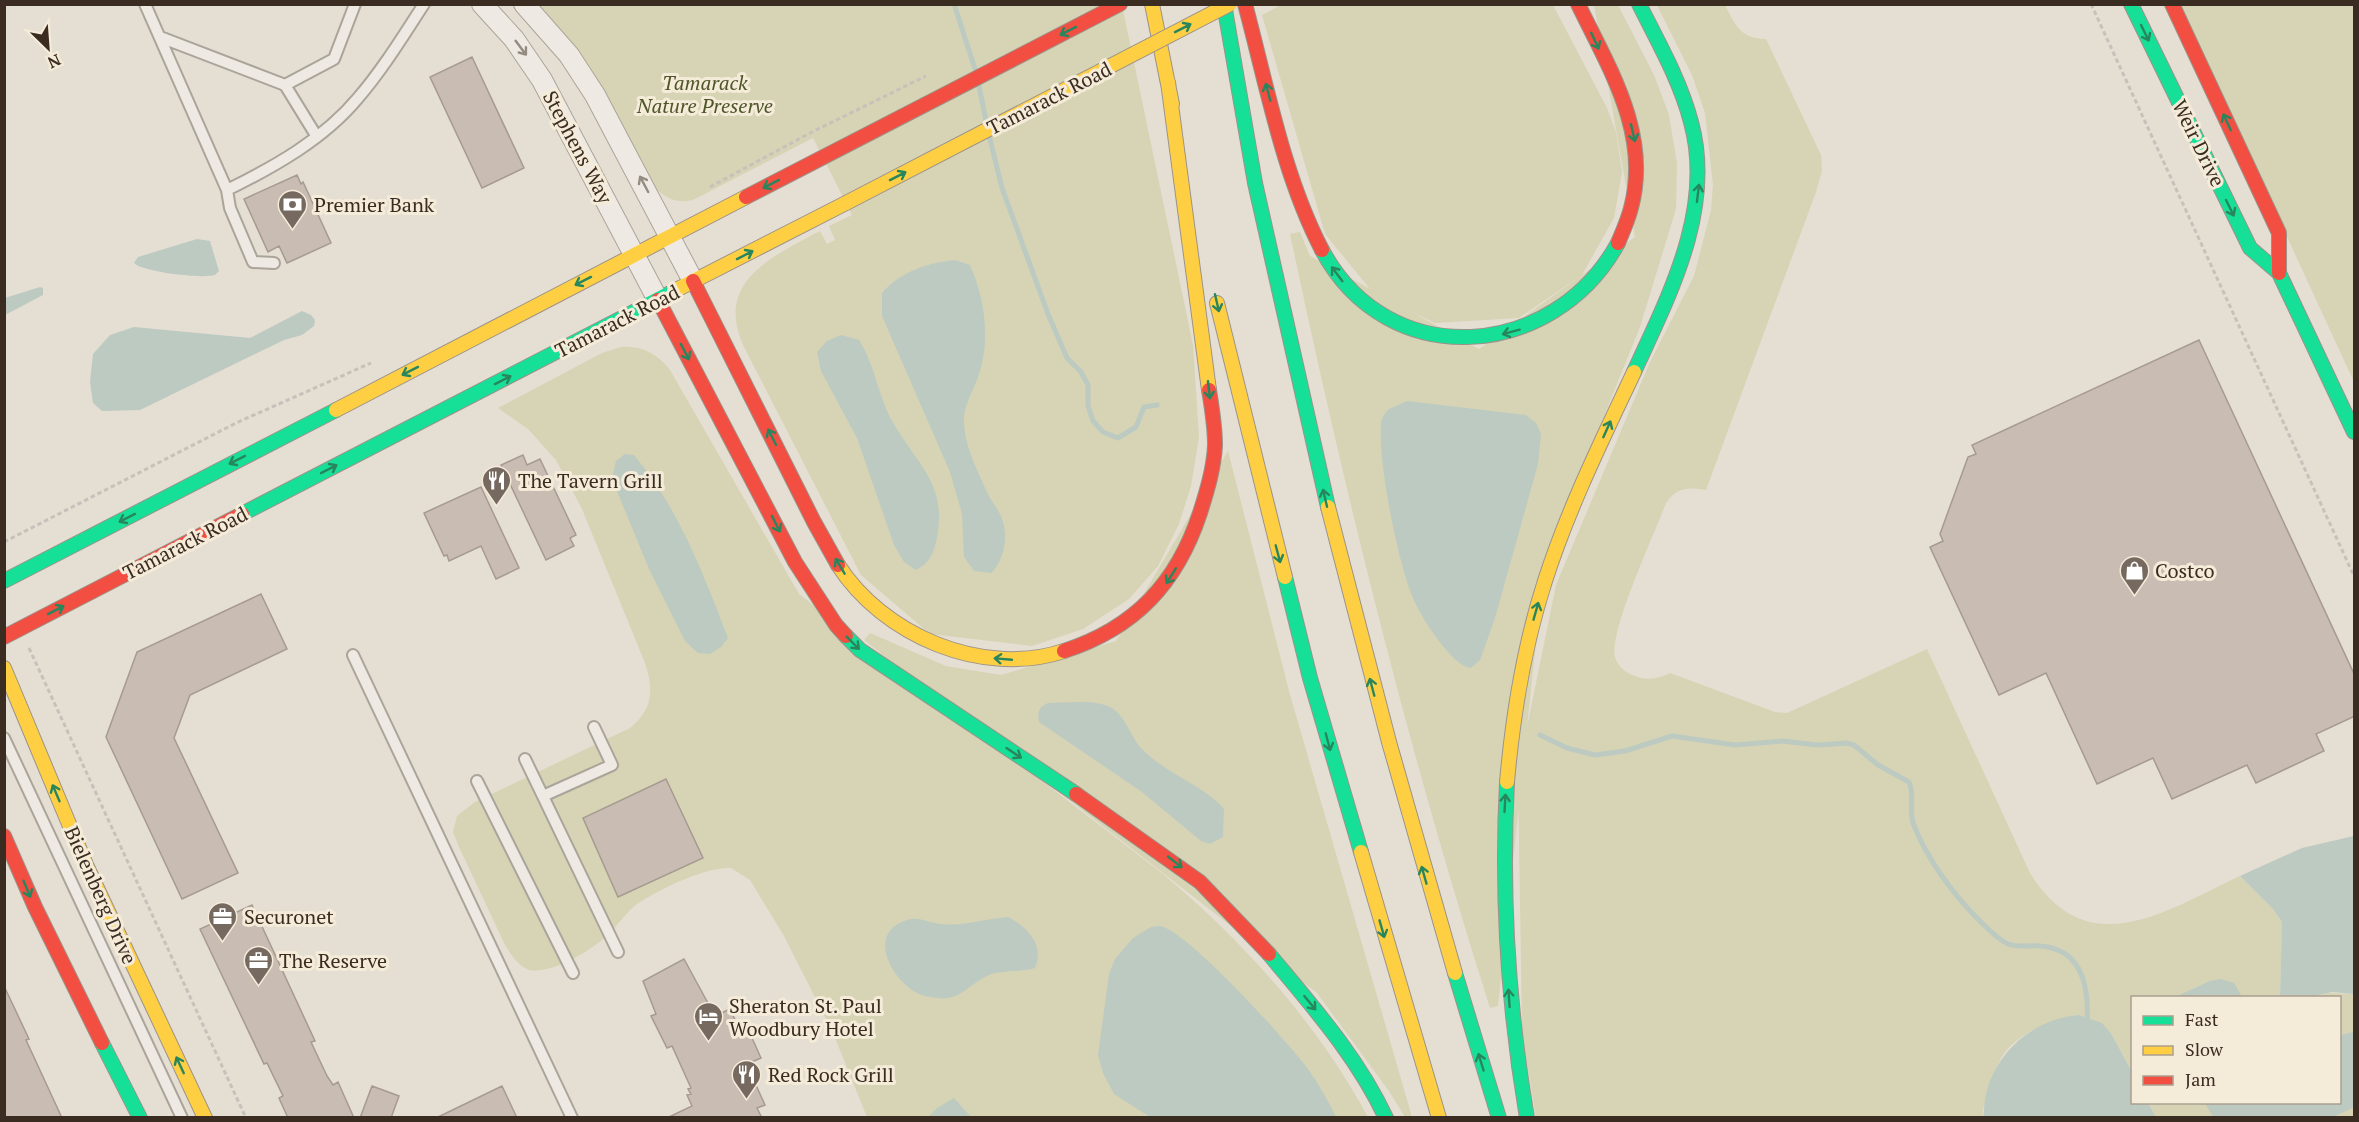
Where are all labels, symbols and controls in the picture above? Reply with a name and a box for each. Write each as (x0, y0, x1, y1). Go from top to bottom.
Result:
north arrow (18, 18, 78, 78)
one-way arrow (1174, 22, 1192, 34)
one-way arrow (2139, 23, 2151, 41)
one-way arrow (1059, 26, 1077, 38)
one-way arrow (1590, 32, 1602, 50)
one-way arrow (514, 40, 527, 56)
text: N (44, 49, 64, 74)
street label: Tamarack Road (982, 55, 1116, 141)
park label: Tamarack Nature Preserve (636, 69, 773, 119)
one-way arrow (1262, 83, 1273, 102)
street label: Stephens Way (537, 86, 620, 209)
street label: Weir Drive (2166, 95, 2232, 191)
one-way arrow (2221, 113, 2232, 131)
one-way arrow (1628, 123, 1639, 142)
one-way arrow (889, 170, 907, 181)
one-way arrow (638, 176, 650, 193)
one-way arrow (763, 178, 780, 190)
one-way arrow (1692, 184, 1703, 204)
bank icon: Premier Bank (277, 188, 309, 230)
place label: Premier Bank (314, 191, 435, 218)
one-way arrow (2225, 198, 2237, 216)
one-way arrow (736, 248, 754, 260)
one-way arrow (1331, 266, 1343, 282)
one-way arrow (575, 276, 593, 287)
street label: Tamarack Road (550, 278, 684, 364)
one-way arrow (1211, 293, 1223, 312)
one-way arrow (1502, 327, 1521, 338)
one-way arrow (680, 342, 691, 360)
one-way arrow (402, 366, 420, 377)
one-way arrow (493, 374, 511, 385)
one-way arrow (1204, 379, 1215, 399)
one-way arrow (1602, 421, 1614, 439)
one-way arrow (766, 429, 777, 447)
one-way arrow (228, 455, 246, 467)
one-way arrow (320, 463, 337, 475)
restaurant icon: The Tavern Grill (481, 464, 513, 506)
place label: The Tavern Grill (518, 467, 663, 494)
one-way arrow (1319, 489, 1331, 508)
street label: Tamarack Road (118, 500, 252, 586)
one-way arrow (118, 512, 136, 524)
one-way arrow (770, 515, 782, 533)
one-way arrow (1272, 544, 1284, 563)
shop icon: Costco (2118, 554, 2150, 596)
place label: Costco (2155, 557, 2215, 584)
one-way arrow (834, 558, 846, 575)
one-way arrow (1165, 567, 1177, 584)
one-way arrow (1531, 602, 1542, 621)
one-way arrow (47, 604, 64, 616)
one-way arrow (846, 635, 861, 650)
one-way arrow (994, 653, 1014, 664)
one-way arrow (1366, 678, 1378, 697)
one-way arrow (1323, 732, 1334, 751)
one-way arrow (1005, 747, 1022, 759)
one-way arrow (50, 785, 61, 803)
one-way arrow (1500, 793, 1511, 813)
street label: Bielenberg Drive (59, 822, 143, 968)
one-way arrow (1167, 856, 1183, 869)
one-way arrow (1418, 866, 1430, 885)
one-way arrow (22, 880, 33, 898)
office icon: Securonet (207, 900, 239, 942)
place label: Securonet (244, 903, 334, 930)
one-way arrow (1377, 920, 1388, 939)
office icon: The Reserve (242, 944, 274, 986)
place label: The Reserve (279, 947, 387, 974)
one-way arrow (1503, 988, 1514, 1008)
place label: Sheraton St. Paul Woodbury Hotel (729, 992, 882, 1042)
one-way arrow (1303, 995, 1317, 1010)
legend (2131, 996, 2341, 1104)
hotel icon: Sheraton St. Paul Woodbury Hotel (692, 1000, 724, 1042)
text: Fast (2185, 1007, 2219, 1031)
text: Slow (2185, 1037, 2224, 1061)
one-way arrow (1475, 1053, 1486, 1072)
one-way arrow (174, 1056, 186, 1074)
restaurant icon: Red Rock Grill (731, 1058, 763, 1100)
place label: Red Rock Grill (768, 1061, 894, 1088)
text: Jam (2185, 1067, 2216, 1091)

